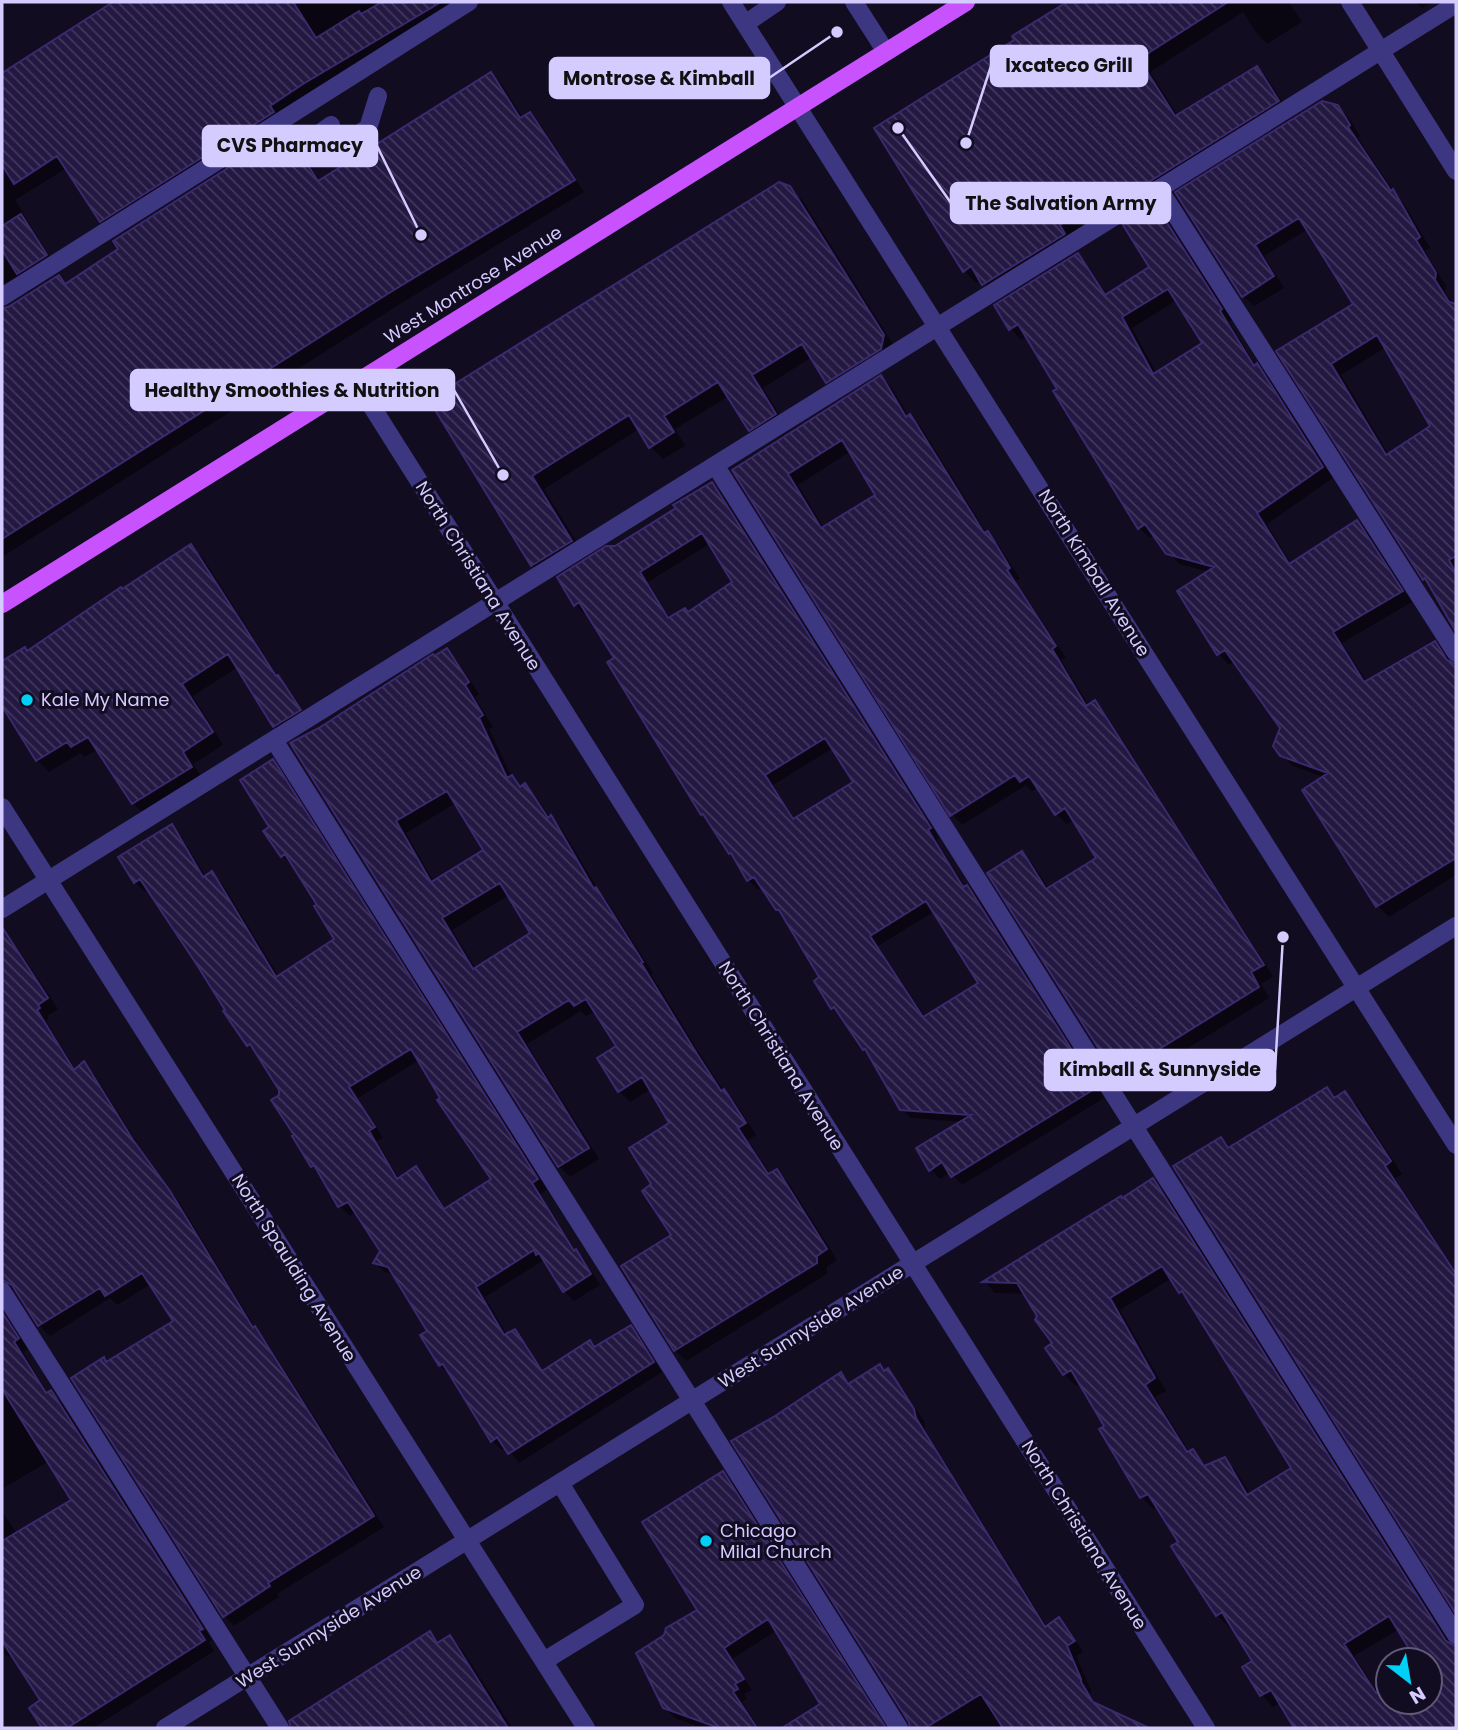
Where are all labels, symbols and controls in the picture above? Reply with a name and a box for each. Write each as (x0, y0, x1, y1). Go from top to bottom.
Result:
callout: Ixcateco Grill (991, 46, 1147, 86)
text: Ixcateco Grill (1005, 52, 1133, 79)
callout: Montrose & Kimball (550, 58, 769, 98)
text: Montrose & Kimball (563, 65, 755, 92)
callout: CVS Pharmacy (203, 126, 377, 166)
text: CVS Pharmacy (217, 132, 364, 159)
callout: The Salvation Army (951, 183, 1170, 223)
text: The Salvation Army (965, 190, 1158, 217)
street label: West Montrose Avenue (379, 219, 567, 350)
callout: Healthy Smoothies & Nutrition (131, 370, 454, 410)
text: Healthy Smoothies & Nutrition (144, 377, 440, 404)
street label: North Christiana Avenue (410, 476, 547, 675)
street label: North Kimball Avenue (1033, 484, 1156, 661)
place label: Kale My Name (41, 687, 169, 712)
marker: Kale My Name (19, 692, 35, 708)
street label: North Christiana Avenue (713, 956, 850, 1155)
callout: Kimball & Sunnyside (1045, 1050, 1275, 1090)
text: Kimball & Sunnyside (1059, 1056, 1261, 1083)
street label: North Spaulding Avenue (226, 1169, 363, 1366)
street label: West Sunnyside Avenue (713, 1259, 908, 1394)
street label: North Christiana Avenue (1016, 1435, 1153, 1634)
place label: Chicago Milal Church (720, 1518, 832, 1564)
marker: Chicago Milal Church (698, 1533, 714, 1549)
street label: West Sunnyside Avenue (231, 1559, 426, 1694)
north arrow (1374, 1646, 1444, 1716)
text: N (1404, 1680, 1431, 1710)

